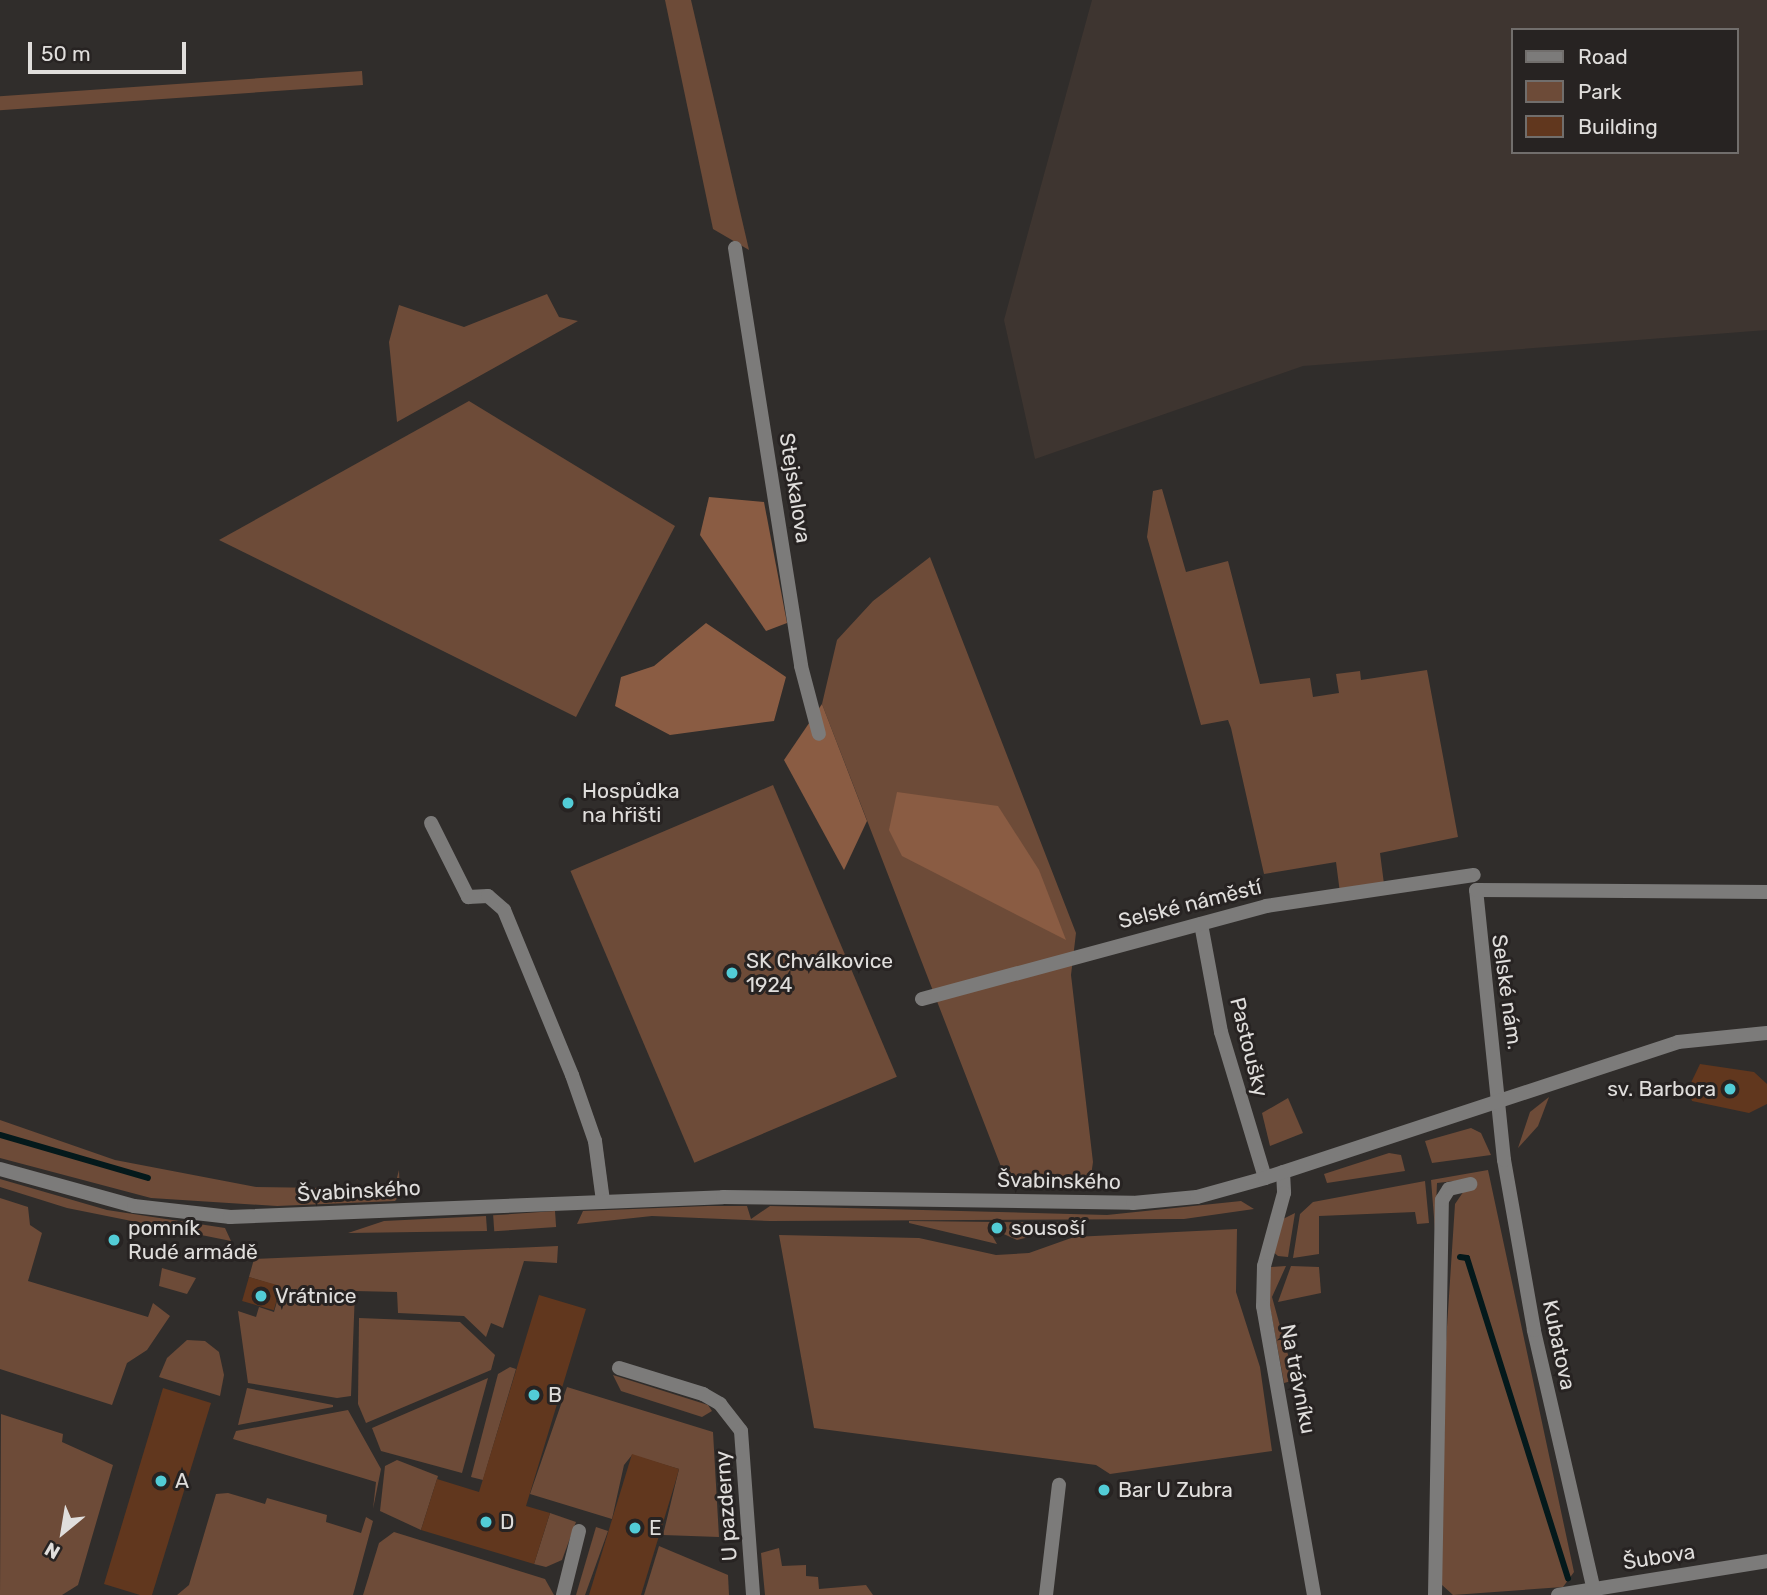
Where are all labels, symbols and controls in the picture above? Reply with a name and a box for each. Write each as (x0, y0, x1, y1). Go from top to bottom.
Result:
scale bar (32, 28, 189, 72)
legend (1512, 28, 1739, 154)
text: 50 m (41, 41, 91, 66)
text: Road (1578, 44, 1628, 69)
text: Park (1578, 79, 1622, 104)
text: Building (1578, 114, 1658, 139)
street label: Stejskalova (774, 431, 816, 545)
place label: Hospůdka na hřišti (582, 778, 680, 828)
marker: Hospůdka na hřišti (560, 795, 576, 811)
street label: Selské náměstí (1116, 874, 1264, 934)
street label: Selské nám. (1486, 933, 1528, 1051)
place label: SK Chválkovice 1924 (746, 948, 893, 998)
marker: SK Chválkovice 1924 (724, 965, 740, 981)
street label: Pastoušky (1224, 995, 1274, 1099)
place label: sv. Barbora (1607, 1076, 1716, 1102)
marker: sv. Barbora (1722, 1081, 1738, 1097)
street label: Švabinského (997, 1167, 1121, 1195)
street label: Švabinského (297, 1175, 421, 1207)
place label: pomník Rudé armádě (128, 1215, 258, 1265)
place label: sousoší (1011, 1215, 1085, 1241)
marker: sousoší (989, 1220, 1005, 1236)
marker: pomník Rudé armádě (106, 1232, 122, 1248)
place label: Vrátnice (275, 1283, 357, 1309)
marker: Vrátnice (253, 1288, 269, 1304)
street label: Kubatova (1537, 1298, 1581, 1392)
street label: Na trávníku (1275, 1322, 1321, 1436)
place label: B (548, 1382, 562, 1408)
marker: B (526, 1387, 542, 1403)
street label: U pazderny (710, 1450, 742, 1562)
place label: A (175, 1468, 189, 1494)
marker: A (153, 1473, 169, 1489)
place label: Bar U Zubra (1118, 1477, 1233, 1503)
marker: Bar U Zubra (1096, 1482, 1112, 1498)
north arrow (28, 1497, 98, 1567)
place label: D (500, 1509, 514, 1535)
marker: D (478, 1514, 494, 1530)
place label: E (649, 1515, 662, 1541)
marker: E (627, 1520, 643, 1536)
text: N (41, 1537, 64, 1564)
street label: Šubova (1621, 1539, 1697, 1575)

